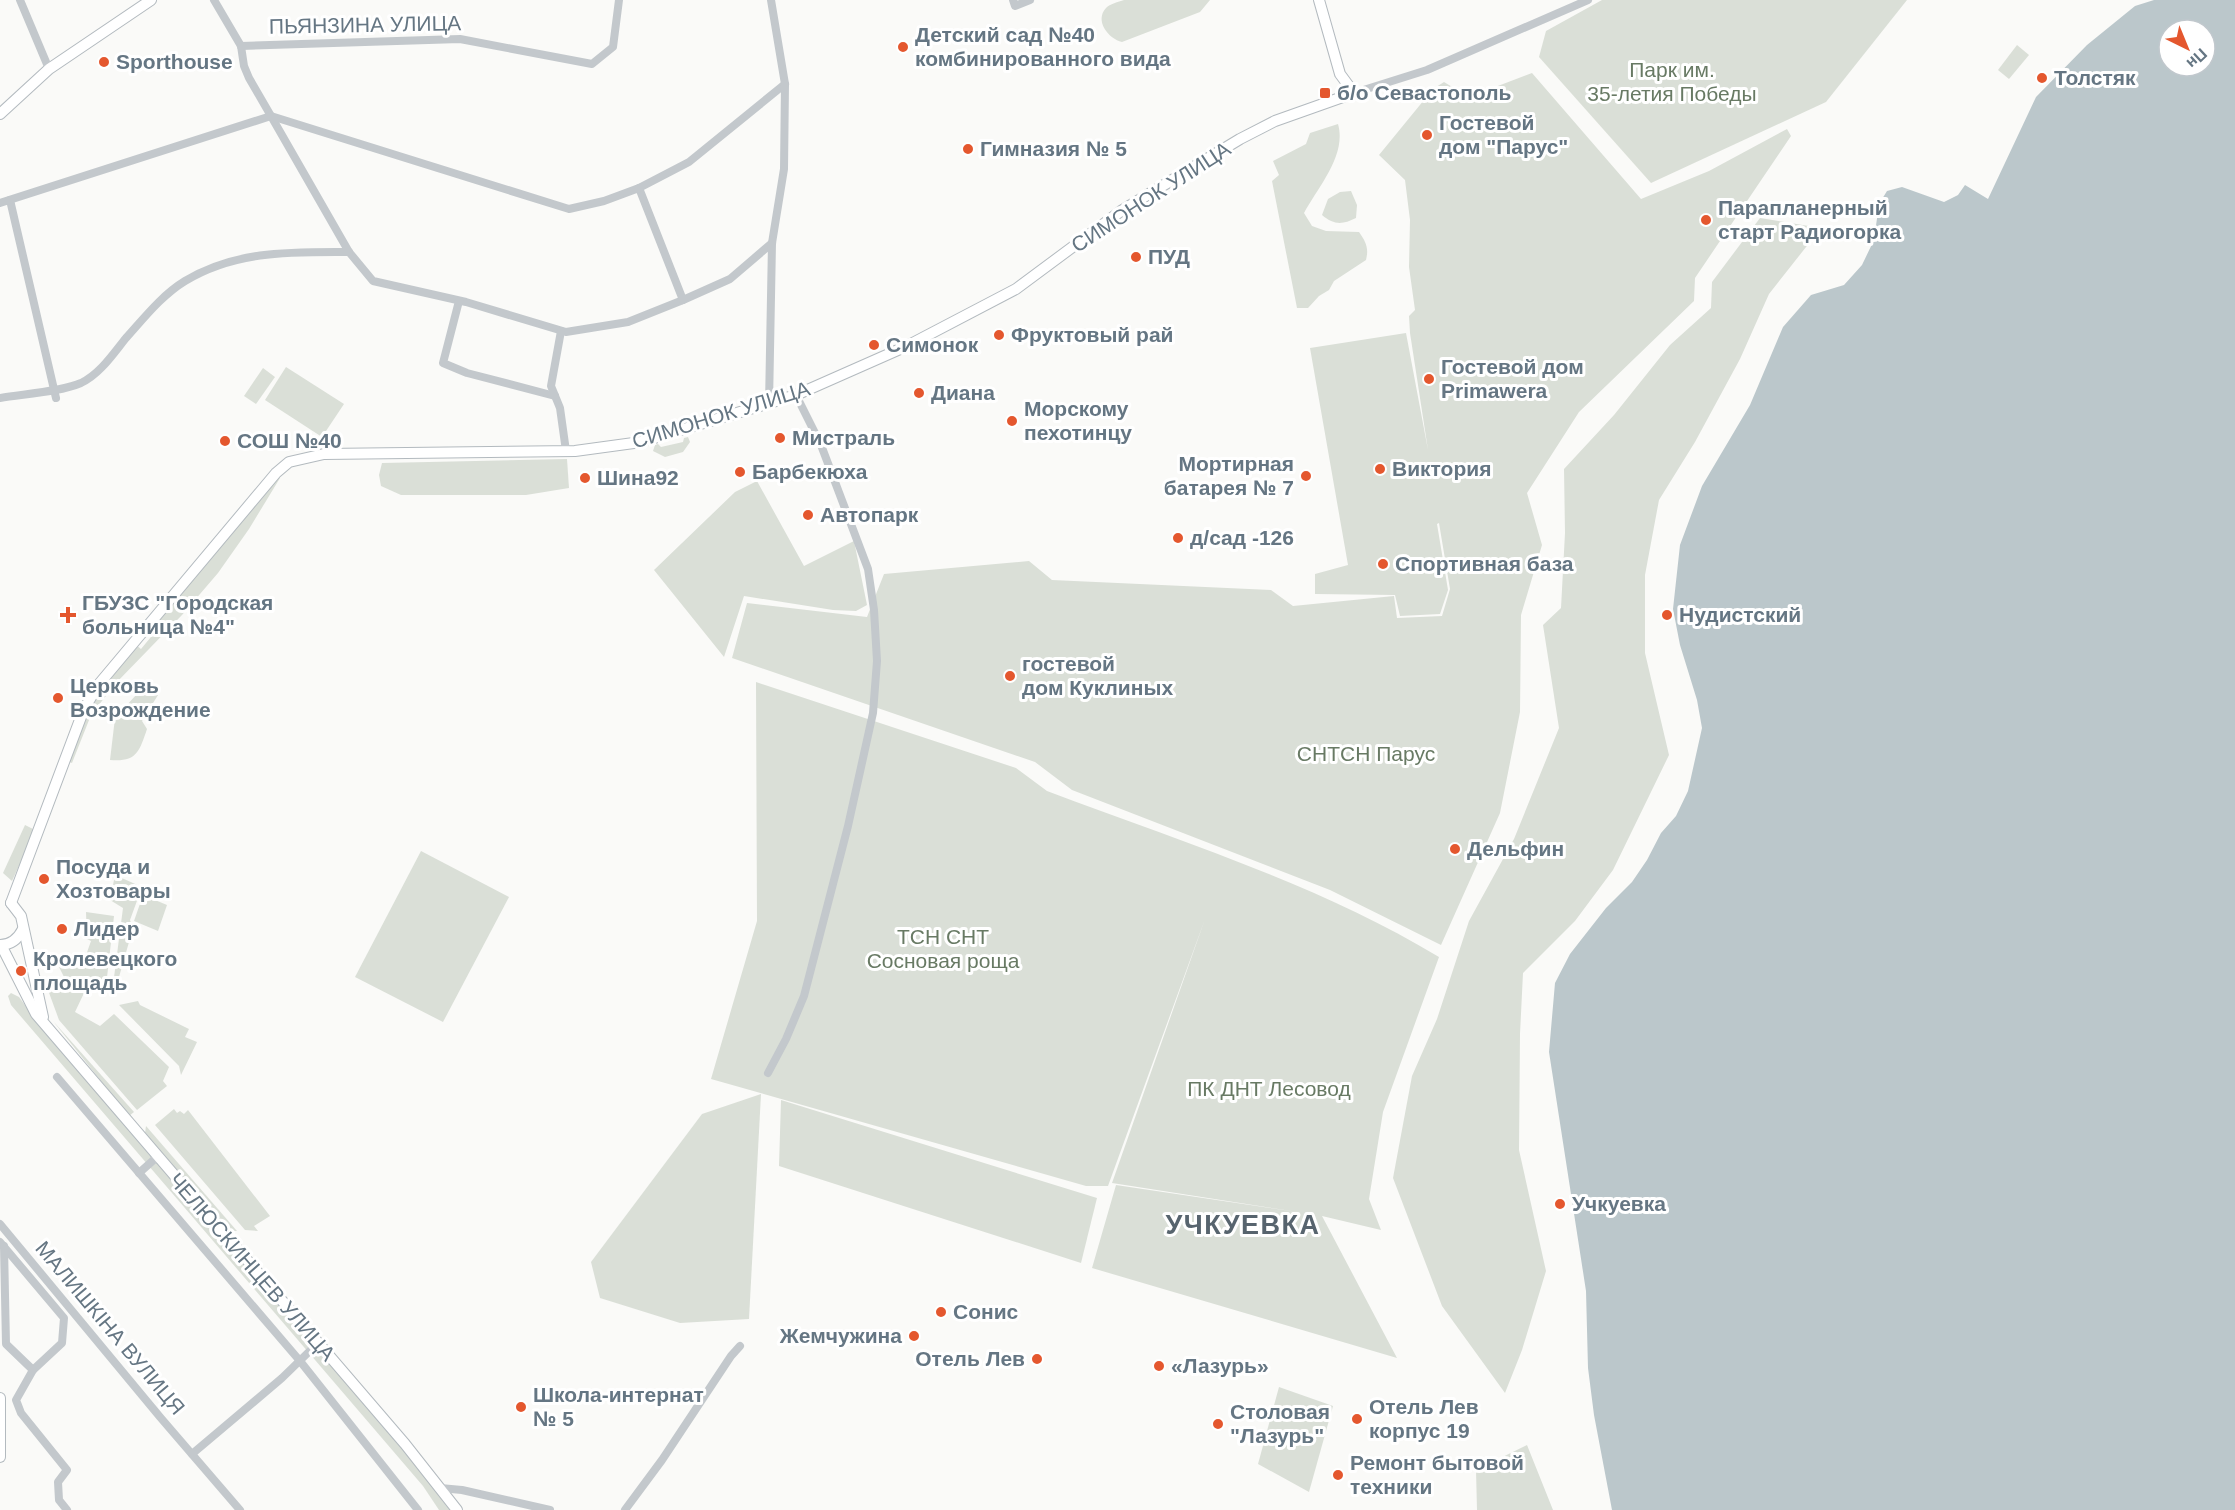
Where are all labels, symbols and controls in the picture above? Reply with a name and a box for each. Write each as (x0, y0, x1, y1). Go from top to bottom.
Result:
street label: ПЬЯНЗИНА УЛИЦА (269, 11, 461, 38)
north arrow (2157, 18, 2217, 78)
place label: Детский сад №40 комбинированного вида (915, 23, 1171, 70)
marker: Детский сад №40 комбинированного вида (896, 40, 910, 54)
text: Пн (2183, 45, 2210, 72)
place label: Sporthouse (116, 50, 233, 73)
marker: Sporthouse (97, 55, 111, 69)
park label: Парк им. 35-летия Победы (1587, 58, 1757, 105)
place label: Толстяк (2054, 66, 2136, 89)
marker: Толстяк (2035, 71, 2049, 85)
place label: б/о Севастополь (1337, 81, 1511, 104)
marker: б/о Севастополь (1318, 86, 1332, 100)
place label: Гостевой дом "Парус" (1439, 111, 1568, 158)
marker: Гостевой дом "Парус" (1420, 128, 1434, 142)
place label: Гимназия № 5 (980, 137, 1127, 160)
street label: СИМОНОК УЛИЦА (1067, 137, 1234, 257)
marker: Гимназия № 5 (961, 142, 975, 156)
place label: Парапланерный старт Радиогорка (1718, 196, 1901, 243)
marker: Парапланерный старт Радиогорка (1699, 213, 1713, 227)
place label: ПУД (1148, 245, 1190, 268)
marker: ПУД (1129, 250, 1143, 264)
place label: Фруктовый рай (1011, 323, 1174, 346)
marker: Фруктовый рай (992, 328, 1006, 342)
place label: Симонок (886, 333, 979, 356)
marker: Симонок (867, 338, 881, 352)
place label: Гостевой дом Primawera (1441, 355, 1584, 402)
marker: Гостевой дом Primawera (1422, 372, 1436, 386)
street label: СИМОНОК УЛИЦА (629, 377, 813, 453)
place label: Диана (931, 381, 995, 404)
marker: Диана (912, 386, 926, 400)
place label: Морскому пехотинцу (1024, 397, 1132, 444)
marker: Морскому пехотинцу (1005, 414, 1019, 428)
place label: Мистраль (792, 426, 895, 449)
place label: СОШ №40 (237, 429, 342, 452)
marker: Мистраль (773, 431, 787, 445)
marker: СОШ №40 (218, 434, 232, 448)
place label: Мортирная батарея № 7 (1164, 452, 1294, 499)
place label: Виктория (1392, 457, 1491, 480)
place label: Барбекюха (752, 460, 868, 483)
marker: Виктория (1373, 462, 1387, 476)
marker: Барбекюха (733, 465, 747, 479)
place label: Шина92 (597, 466, 679, 489)
marker: Мортирная батарея № 7 (1299, 469, 1313, 483)
marker: Шина92 (578, 471, 592, 485)
place label: Автопарк (820, 503, 919, 526)
marker: Автопарк (801, 508, 815, 522)
place label: д/сад -126 (1190, 526, 1294, 549)
marker: д/сад -126 (1171, 531, 1185, 545)
place label: Спортивная база (1395, 552, 1574, 575)
marker: Спортивная база (1376, 557, 1390, 571)
place label: ГБУЗС "Городская больница №4" (82, 591, 273, 638)
place label: Нудистский (1679, 603, 1801, 626)
marker: ГБУЗС "Городская больница №4" (59, 606, 77, 624)
marker: Нудистский (1660, 608, 1674, 622)
place label: гостевой дом Куклиных (1022, 652, 1173, 699)
marker: гостевой дом Куклиных (1003, 669, 1017, 683)
place label: Церковь Возрождение (70, 674, 211, 721)
marker: Церковь Возрождение (51, 691, 65, 705)
park label: СНТСН Парус (1297, 742, 1435, 765)
place label: Дельфин (1467, 837, 1564, 860)
marker: Дельфин (1448, 842, 1462, 856)
place label: Посуда и Хозтовары (56, 855, 171, 902)
marker: Посуда и Хозтовары (37, 872, 51, 886)
place label: Лидер (74, 917, 139, 940)
marker: Лидер (55, 922, 69, 936)
park label: ТСН СНТ Сосновая роща (867, 925, 1020, 972)
place label: Кролевецкого площадь (33, 947, 177, 994)
marker: Кролевецкого площадь (14, 964, 28, 978)
park label: ПК ДНТ Лесовод (1187, 1077, 1351, 1100)
street label: ЧЕЛЮСКИНЦЕВ УЛИЦА (165, 1168, 340, 1365)
place label: Учкуевка (1572, 1192, 1666, 1215)
marker: Учкуевка (1553, 1197, 1567, 1211)
district label: УЧКУЕВКА (1165, 1210, 1321, 1240)
street label: МАЛИШКІНА ВУЛИЦЯ (31, 1237, 189, 1419)
place label: Сонис (953, 1300, 1019, 1323)
marker: Сонис (934, 1305, 948, 1319)
place label: Жемчужина (779, 1324, 902, 1347)
marker: Жемчужина (907, 1329, 921, 1343)
place label: Отель Лев (915, 1347, 1025, 1370)
marker: Отель Лев (1030, 1352, 1044, 1366)
place label: «Лазурь» (1171, 1354, 1269, 1377)
marker: «Лазурь» (1152, 1359, 1166, 1373)
place label: Школа-интернат № 5 (533, 1383, 704, 1430)
place label: Отель Лев корпус 19 (1369, 1395, 1479, 1442)
marker: Школа-интернат № 5 (514, 1400, 528, 1414)
place label: Столовая "Лазурь" (1230, 1400, 1330, 1447)
marker: Отель Лев корпус 19 (1350, 1412, 1364, 1426)
marker: Столовая "Лазурь" (1211, 1417, 1225, 1431)
place label: Ремонт бытовой техники (1350, 1451, 1524, 1498)
marker: Ремонт бытовой техники (1331, 1468, 1345, 1482)

